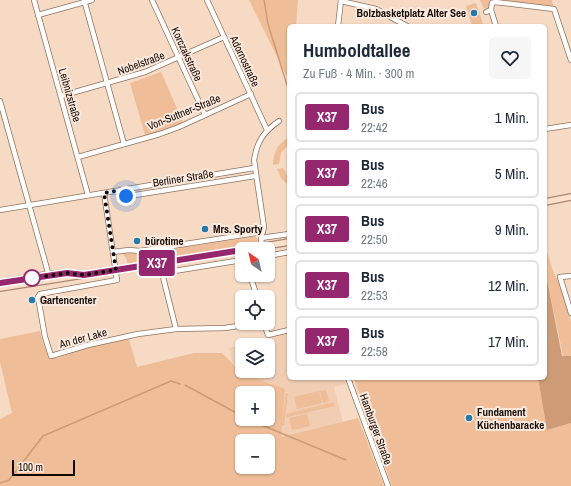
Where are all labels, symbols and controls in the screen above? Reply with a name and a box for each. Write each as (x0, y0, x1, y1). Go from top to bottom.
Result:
place label: Bolzbasketplatz Alter See (357, 6, 466, 20)
marker: Bolzbasketplatz Alter See (469, 8, 479, 18)
street label: Korczakstraße (168, 25, 206, 83)
street label: Adornostraße (227, 32, 263, 89)
text: Humboldtallee (303, 37, 410, 63)
button: heart (489, 37, 531, 79)
street label: Nobelstraße (116, 48, 166, 78)
text: Zu Fuß · 4 Min. · 300 m (303, 65, 414, 82)
street label: Leibnizstraße (56, 67, 84, 123)
street label: Von-Suttner-Straße (145, 91, 223, 133)
text: Bus (361, 98, 384, 119)
text: 1 Min. (495, 107, 529, 128)
text: X37 (317, 108, 337, 126)
text: 22:42 (361, 119, 388, 136)
text: Bus (361, 154, 384, 175)
text: 5 Min. (495, 163, 529, 184)
text: X37 (317, 164, 337, 182)
street label: Berliner Straße (152, 166, 214, 190)
text: 22:46 (361, 175, 388, 192)
your location (116, 186, 136, 206)
text: Bus (361, 210, 384, 231)
text: 9 Min. (495, 219, 529, 240)
text: X37 (317, 220, 337, 238)
place label: Mrs. Sporty (213, 222, 263, 236)
marker: Mrs. Sporty (200, 224, 210, 234)
text: 22:50 (361, 231, 388, 248)
place label: bürotime (145, 234, 184, 248)
marker: bürotime (132, 236, 142, 246)
north arrow (235, 242, 275, 282)
map controls (235, 242, 275, 474)
line badge: X37 (134, 250, 180, 276)
text: X37 (147, 254, 167, 272)
text: Bus (361, 266, 384, 287)
unlabelled marker (23, 269, 41, 287)
text: 12 Min. (488, 275, 529, 296)
text: X37 (317, 276, 337, 294)
text: 22:53 (361, 287, 388, 304)
button: locate (235, 290, 275, 330)
place label: Gartencenter (40, 293, 97, 307)
marker: Gartencenter (27, 295, 37, 305)
text: Bus (361, 322, 384, 343)
street label: An der Lake (57, 325, 108, 351)
text: 17 Min. (488, 331, 529, 352)
text: X37 (317, 332, 337, 350)
button: layers (235, 338, 275, 378)
text: 22:58 (361, 343, 388, 360)
button: + (235, 386, 275, 426)
street label: Hamburger Straße (357, 392, 395, 466)
place label: Fundament Küchenbaracke (477, 405, 544, 432)
marker: Fundament Küchenbaracke (464, 413, 474, 423)
button: − (235, 434, 275, 474)
scale bar (12, 458, 75, 477)
text: 100 m (18, 460, 43, 474)

